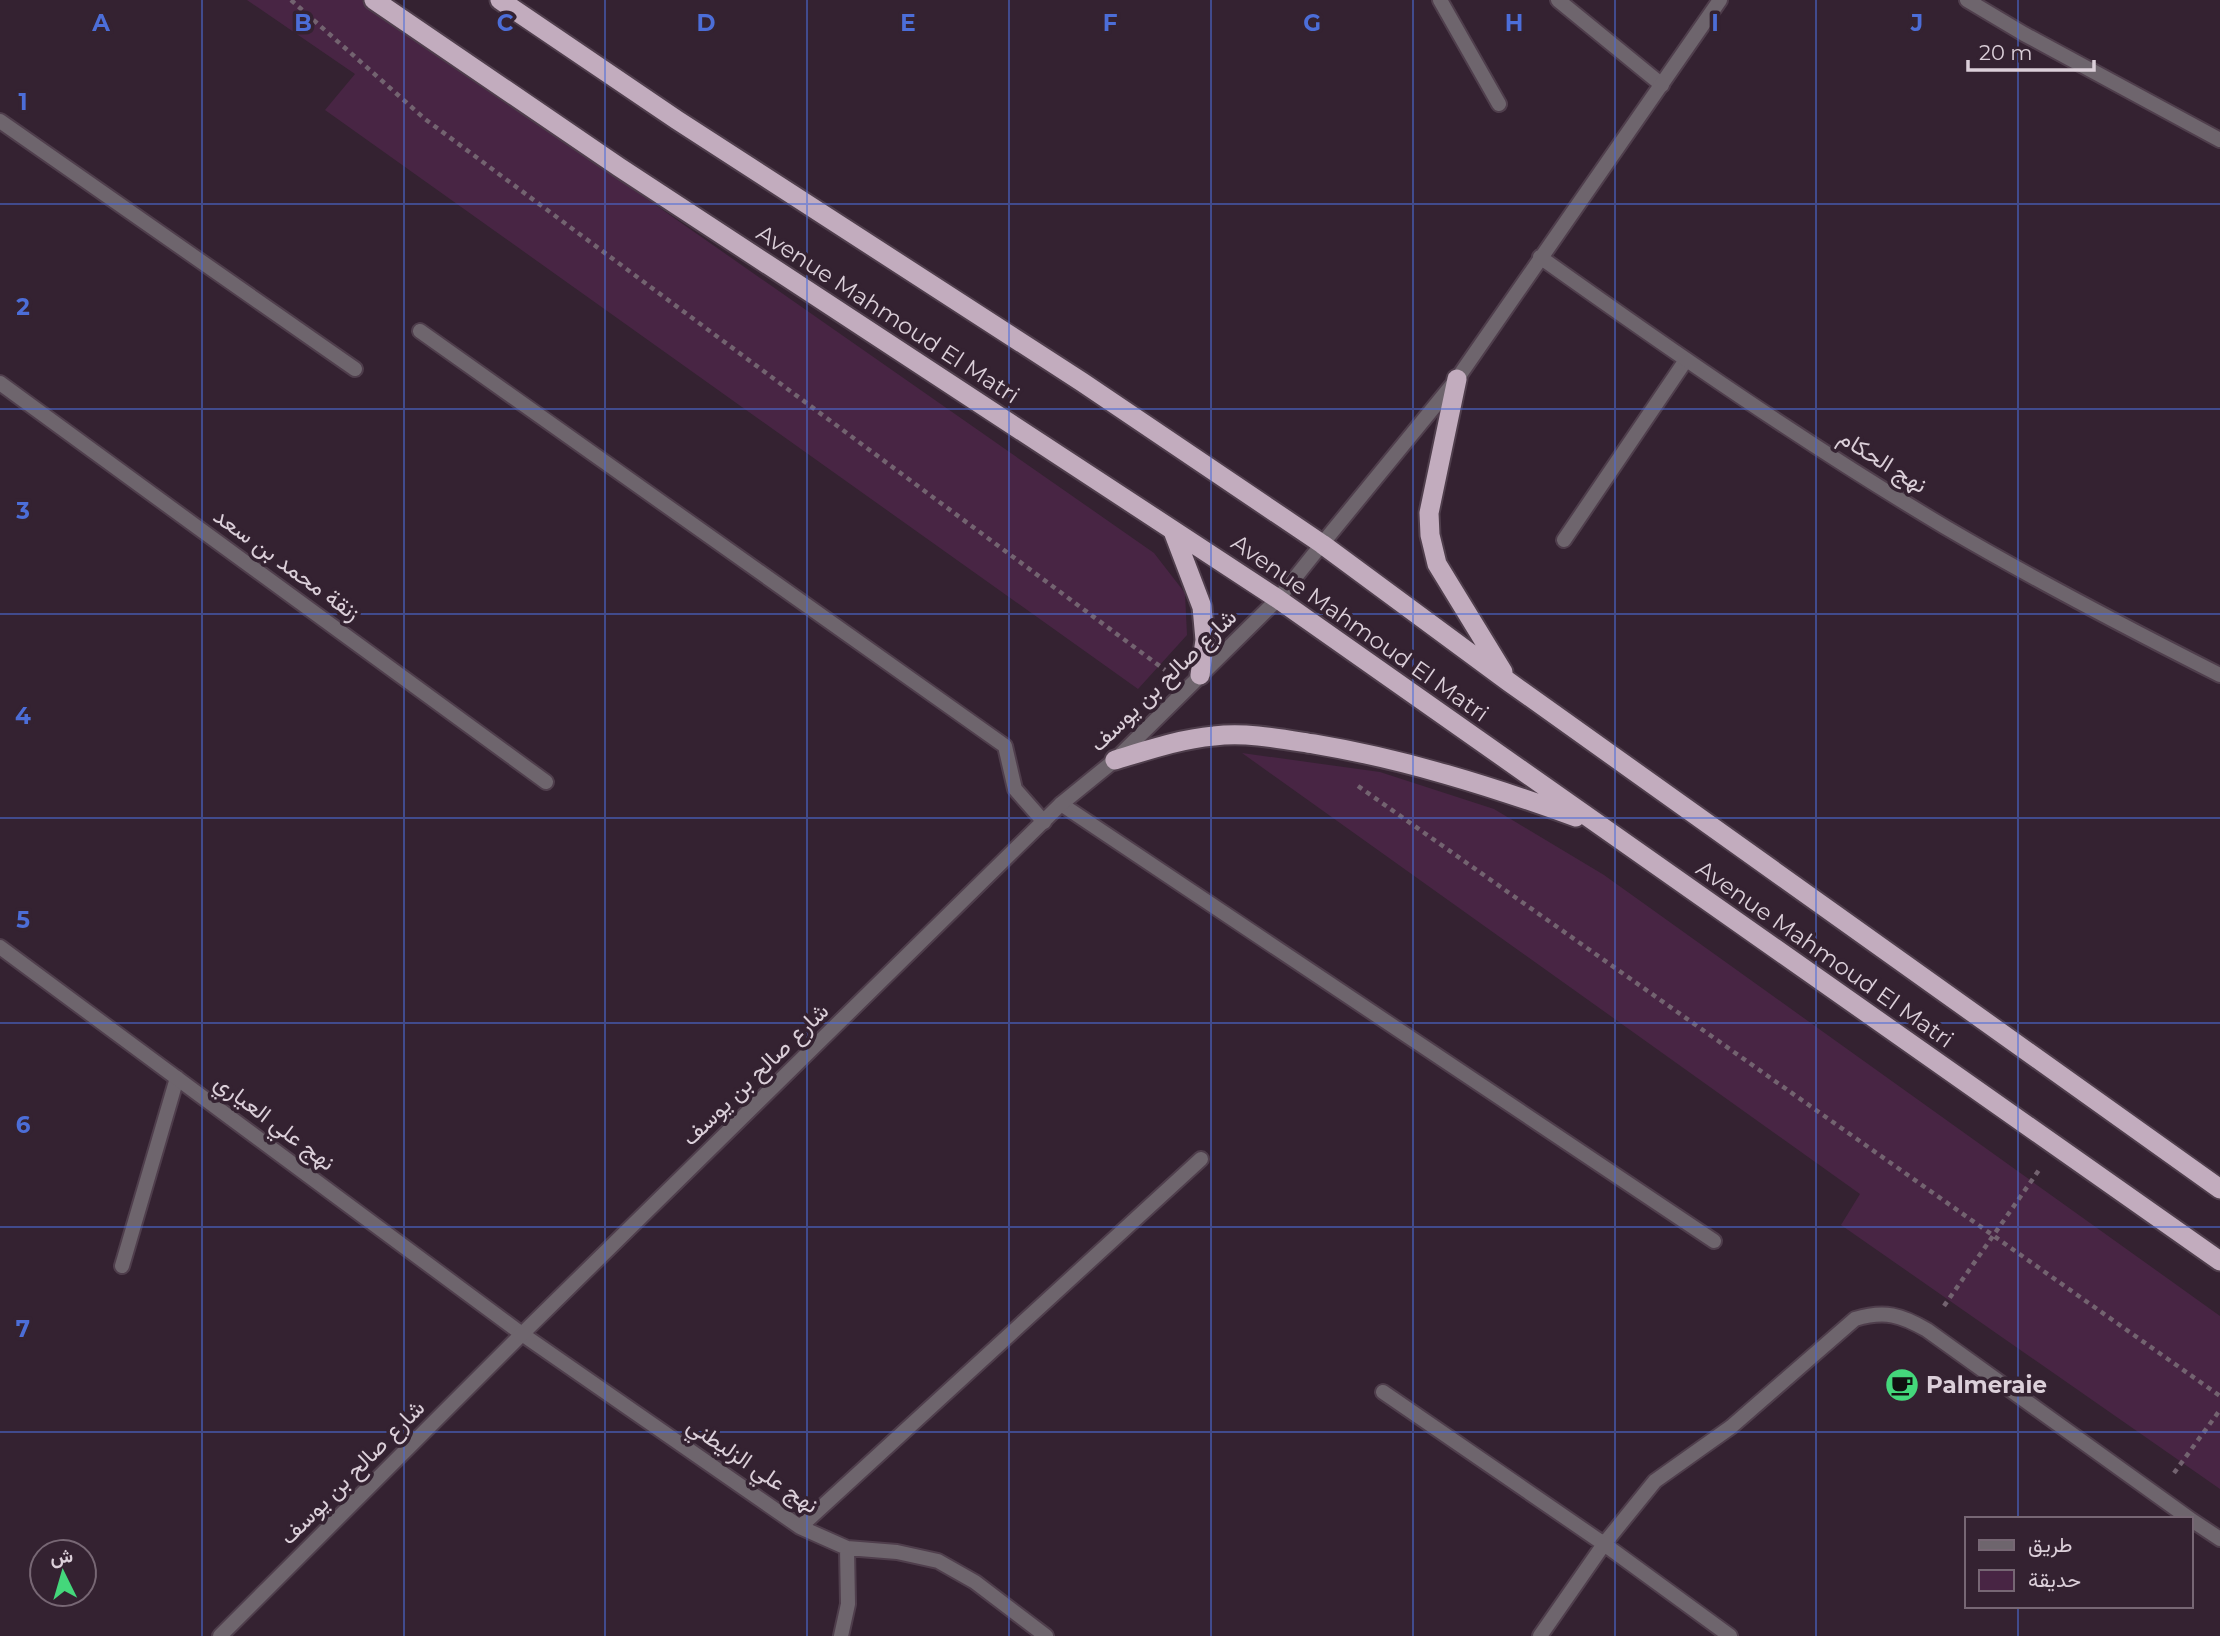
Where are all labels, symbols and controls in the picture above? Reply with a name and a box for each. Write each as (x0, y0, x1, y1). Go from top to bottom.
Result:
text: A (91, 9, 110, 37)
text: B (294, 9, 312, 37)
text: C (497, 9, 514, 37)
text: D (697, 9, 716, 37)
text: E (900, 9, 916, 37)
text: F (1103, 9, 1118, 37)
text: G (1303, 9, 1321, 37)
text: H (1505, 9, 1523, 37)
text: I (1711, 9, 1719, 37)
text: J (1910, 9, 1923, 37)
scale bar (1968, 28, 2094, 72)
text: 20 m (1979, 40, 2033, 65)
text: 1 (18, 88, 28, 116)
street label: Avenue Mahmoud El Matri (751, 219, 1025, 409)
text: 2 (16, 293, 30, 321)
street label: نهج الحكام (1833, 423, 1932, 501)
text: 3 (15, 497, 30, 525)
street label: زنقة محمد بن سعد (208, 501, 366, 627)
street label: Avenue Mahmoud El Matri (1226, 528, 1494, 728)
street label: شارع صالح بن يوسف (1084, 603, 1244, 759)
text: 4 (15, 702, 31, 730)
street label: Avenue Mahmoud El Matri (1691, 854, 1959, 1054)
text: 5 (16, 906, 30, 934)
street label: شارع صالح بن يوسف (676, 997, 836, 1153)
street label: نهج علي العياري (206, 1068, 341, 1180)
text: 6 (16, 1111, 31, 1139)
text: 7 (16, 1315, 30, 1343)
cafe icon: Palmeraie (1883, 1366, 1921, 1404)
place label: Palmeraie (1926, 1371, 2047, 1399)
street label: شارع صالح بن يوسف (274, 1394, 432, 1552)
street label: نهج علي الزليطني (679, 1411, 824, 1523)
legend (1965, 1517, 2192, 1608)
text: طريق (2028, 1532, 2073, 1558)
north arrow (28, 1538, 98, 1608)
text: ش (49, 1544, 74, 1569)
text: حديقة (2028, 1567, 2081, 1592)

